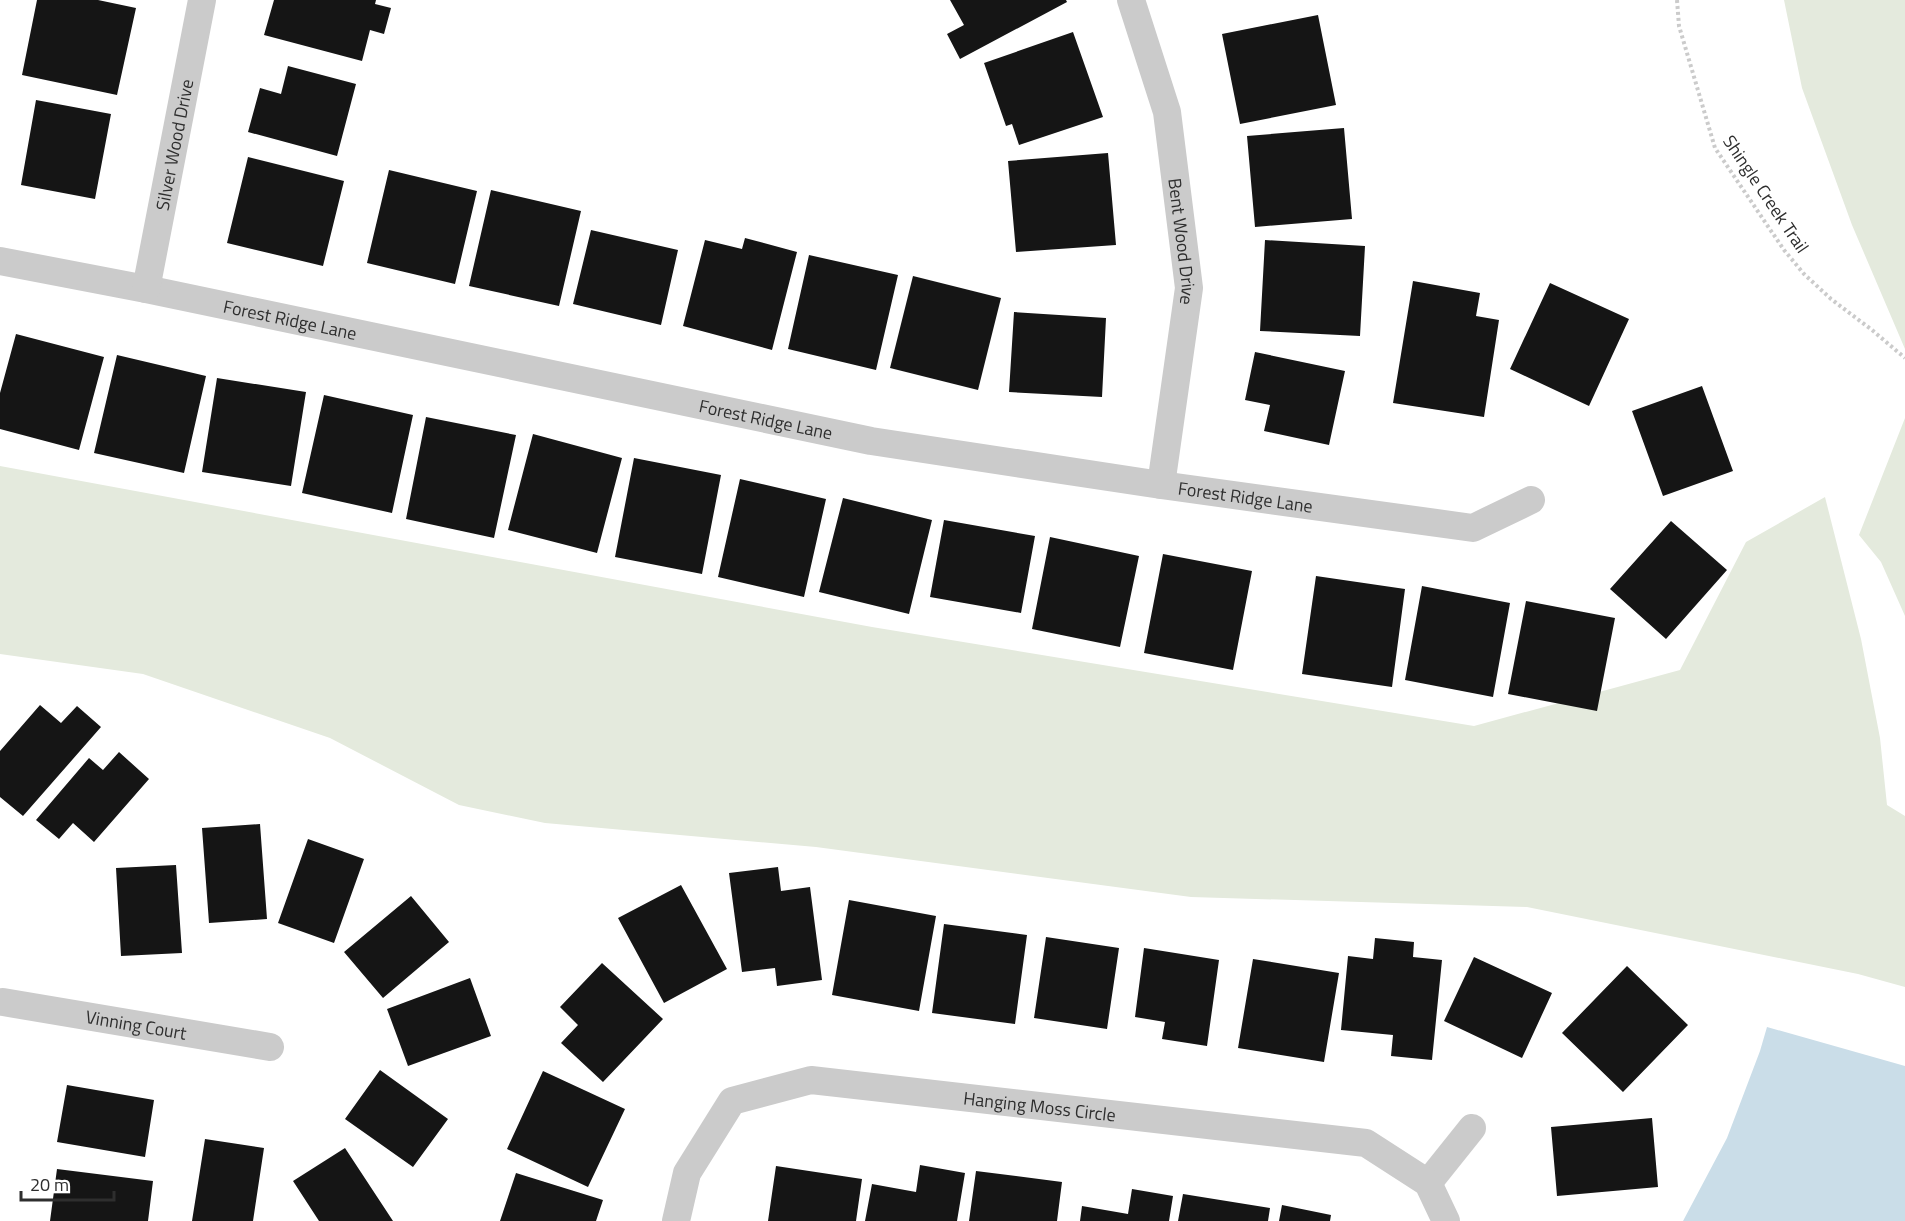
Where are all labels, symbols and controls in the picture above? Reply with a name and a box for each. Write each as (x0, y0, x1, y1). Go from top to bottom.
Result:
street label: Silver Wood Drive (148, 77, 200, 213)
street label: Shingle Creek Trail (1716, 130, 1816, 258)
street label: Bent Wood Drive (1162, 176, 1202, 307)
street label: Forest Ridge Lane (221, 292, 359, 346)
street label: Forest Ridge Lane (697, 392, 835, 446)
street label: Forest Ridge Lane (1176, 474, 1315, 519)
street label: Vinning Court (84, 1003, 189, 1046)
street label: Hanging Moss Circle (962, 1084, 1117, 1128)
scale bar (21, 1164, 114, 1202)
text: 20 m (30, 1171, 69, 1198)

